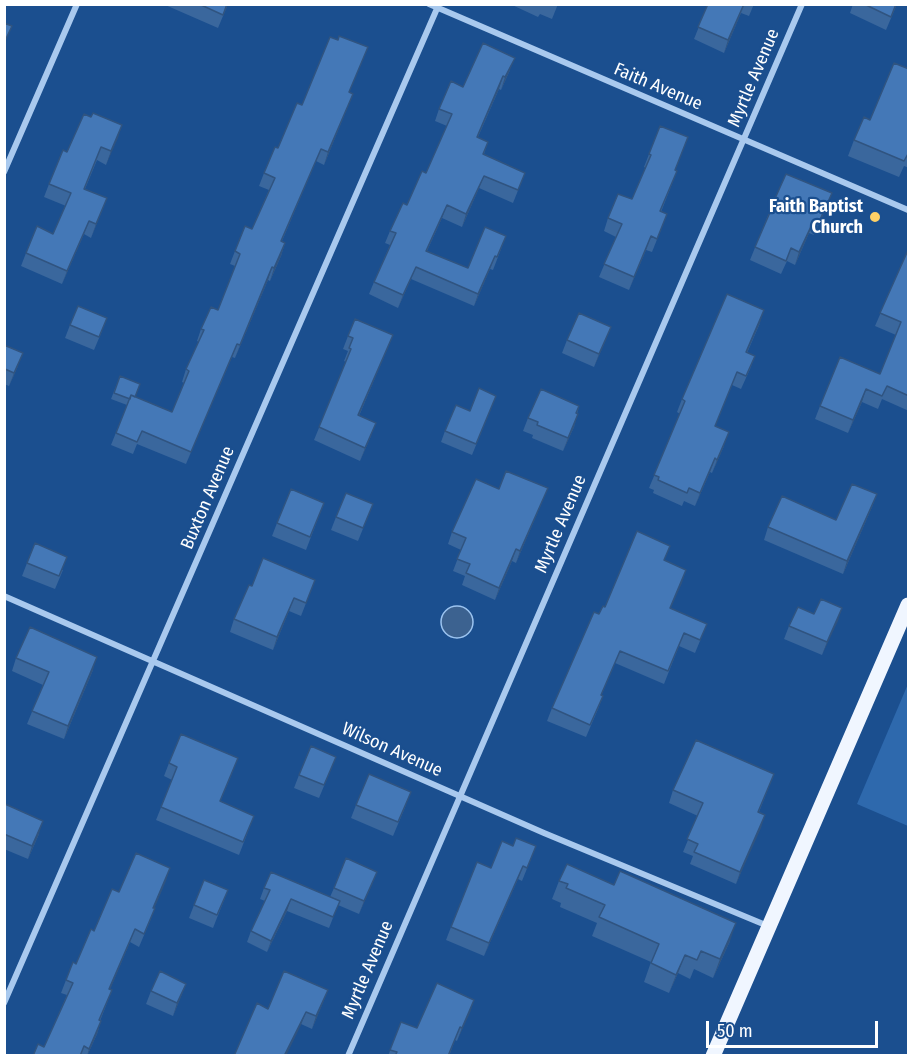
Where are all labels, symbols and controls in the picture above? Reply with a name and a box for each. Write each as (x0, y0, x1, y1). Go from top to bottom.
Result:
street label: Myrtle Avenue (724, 26, 784, 130)
street label: Faith Avenue (611, 59, 705, 115)
place label: Faith Baptist Church (769, 196, 863, 238)
marker: Faith Baptist Church (868, 210, 882, 224)
street label: Buxton Avenue (177, 443, 239, 553)
street label: Myrtle Avenue (531, 472, 591, 576)
street label: Wilson Avenue (338, 718, 446, 782)
street label: Myrtle Avenue (338, 918, 398, 1022)
scale bar (709, 1009, 882, 1047)
text: 50 m (717, 1020, 753, 1042)

